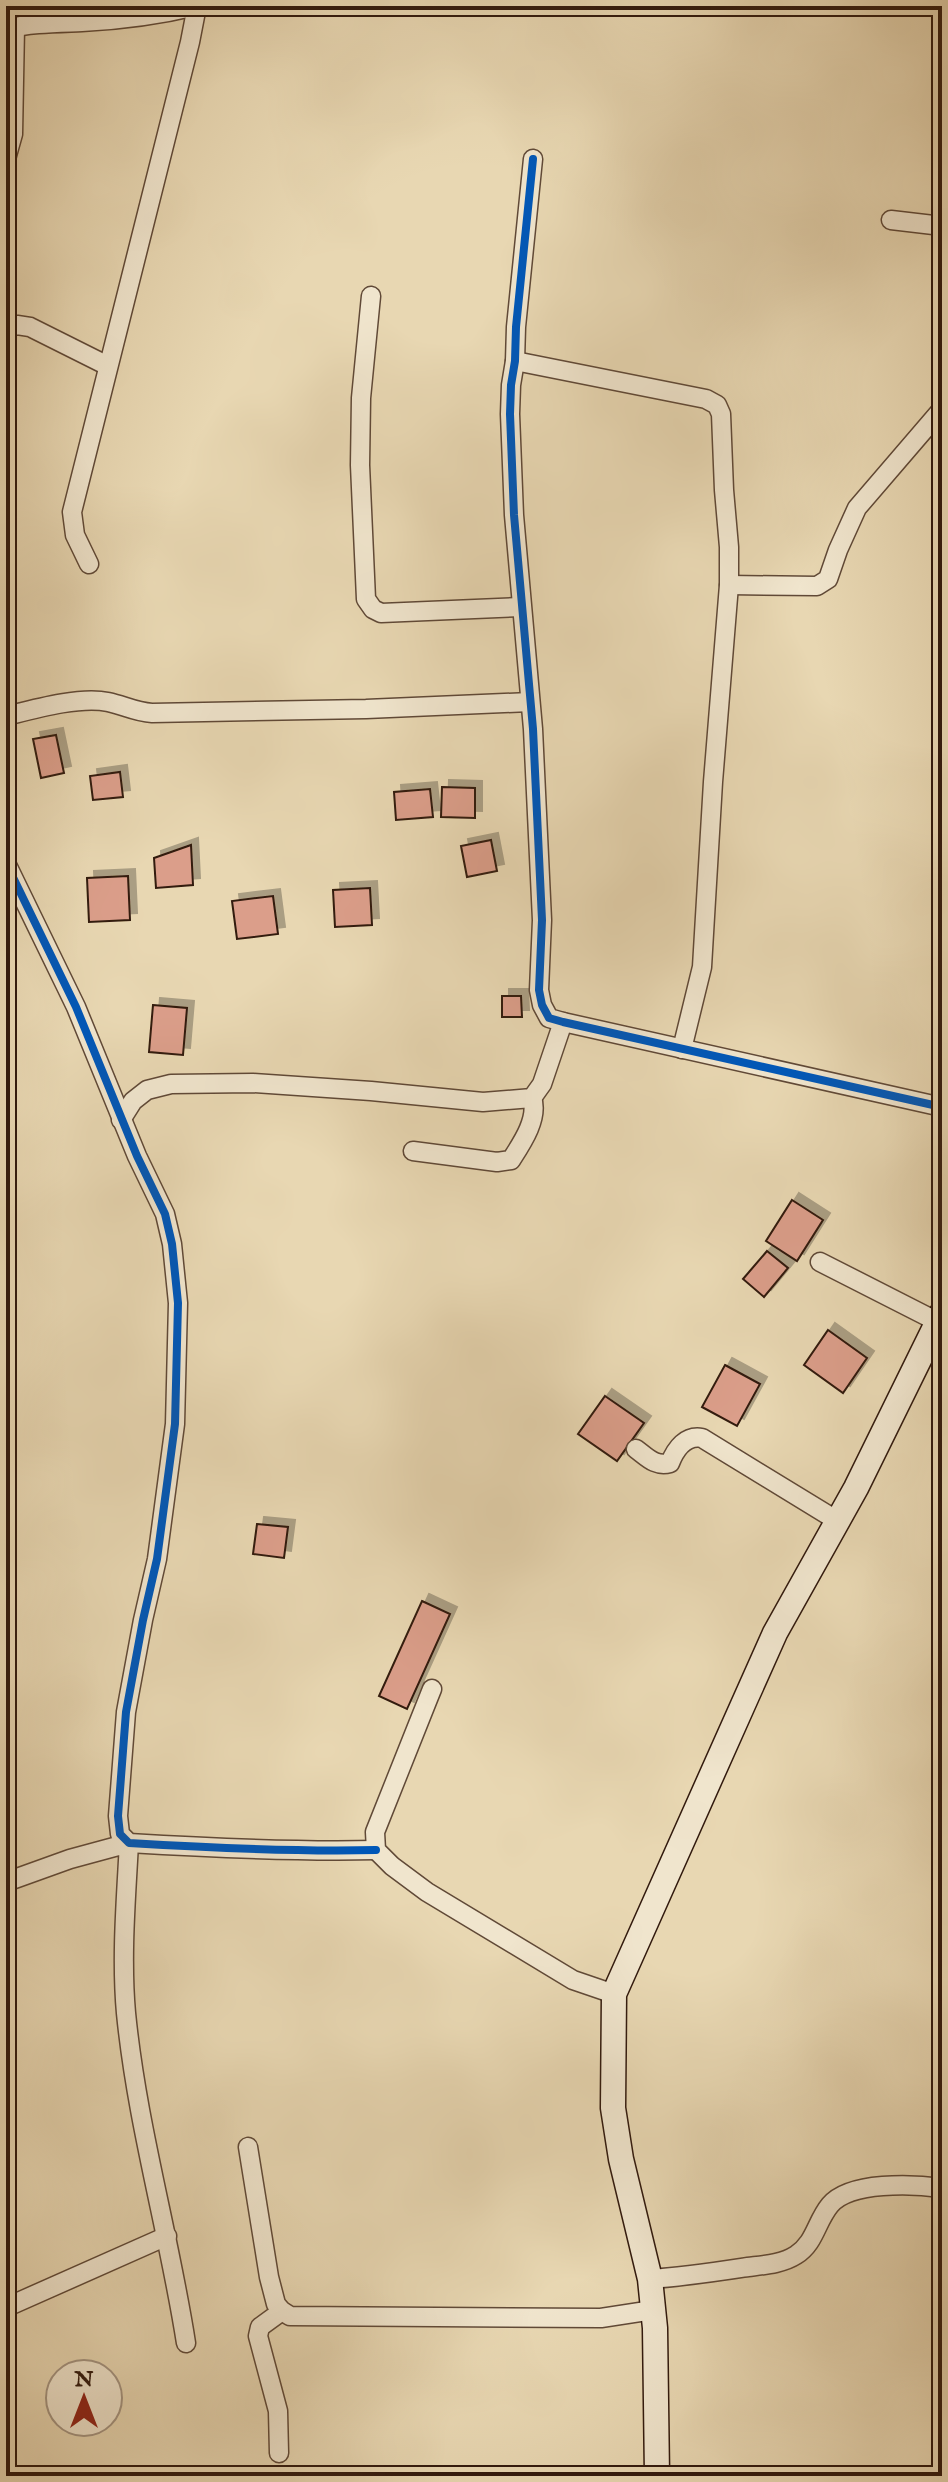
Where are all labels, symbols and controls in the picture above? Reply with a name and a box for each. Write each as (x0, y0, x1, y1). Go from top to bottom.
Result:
north arrow (44, 2358, 124, 2438)
text: N (73, 2366, 94, 2394)

